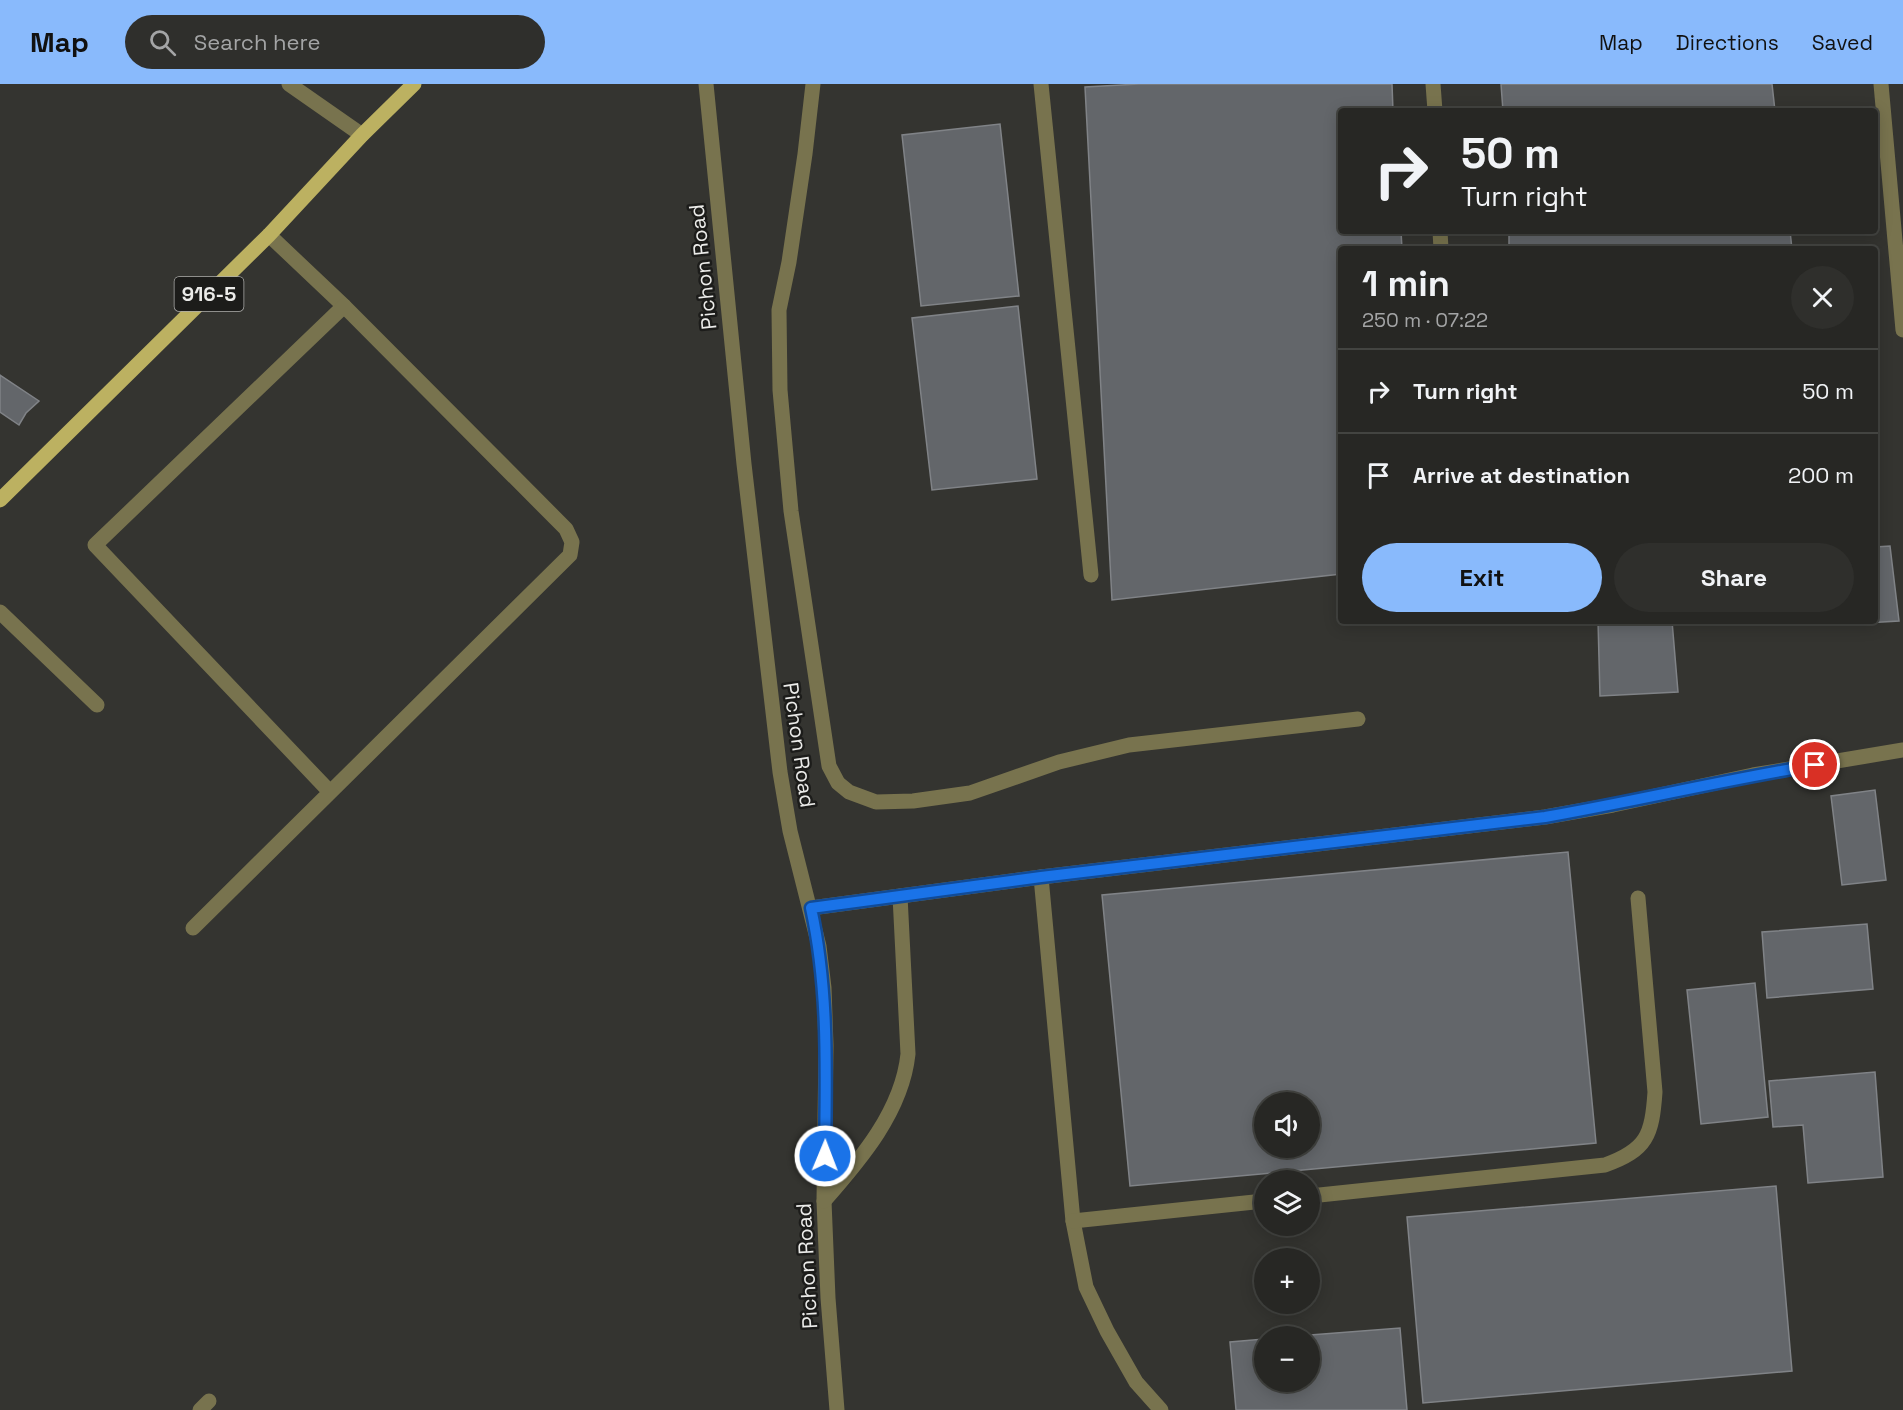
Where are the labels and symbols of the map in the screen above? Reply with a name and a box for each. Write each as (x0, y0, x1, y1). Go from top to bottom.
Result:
street label: Pichon Road (682, 203, 723, 331)
road number: 916-5 (174, 277, 244, 311)
street label: Pichon Road (777, 681, 822, 809)
pin (1789, 739, 1840, 790)
position arrow (793, 1124, 857, 1188)
street label: Pichon Road (790, 1202, 823, 1330)

